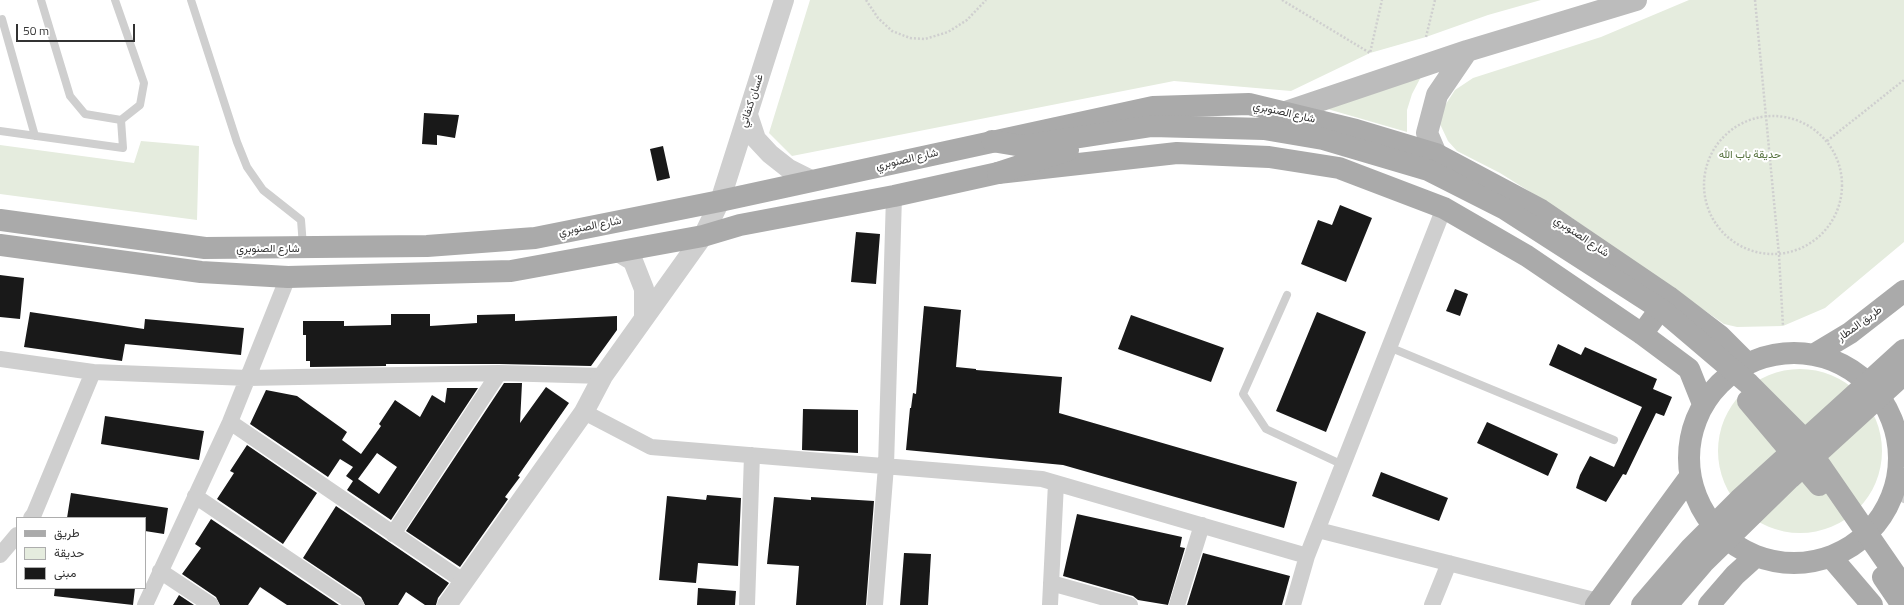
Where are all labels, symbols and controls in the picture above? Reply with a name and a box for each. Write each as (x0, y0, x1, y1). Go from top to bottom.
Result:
scale bar (18, 16, 137, 42)
text: 50 m (23, 21, 49, 40)
street label: غسان كنفاتي (737, 73, 767, 129)
street label: شارع الصنوبري (1252, 99, 1316, 127)
street label: شارع الصنوبري (875, 146, 939, 174)
park label: حديقة باب الله (1719, 148, 1781, 162)
street label: شارع الصنوبري (558, 214, 622, 240)
street label: شارع الصنوبري (1551, 214, 1611, 260)
street label: شارع الصنوبري (236, 242, 300, 256)
street label: طريق المطار (1835, 303, 1885, 345)
legend (16, 517, 146, 589)
text: طريق (54, 523, 79, 542)
text: حديقة (54, 543, 84, 562)
text: مبنى (54, 563, 76, 582)

